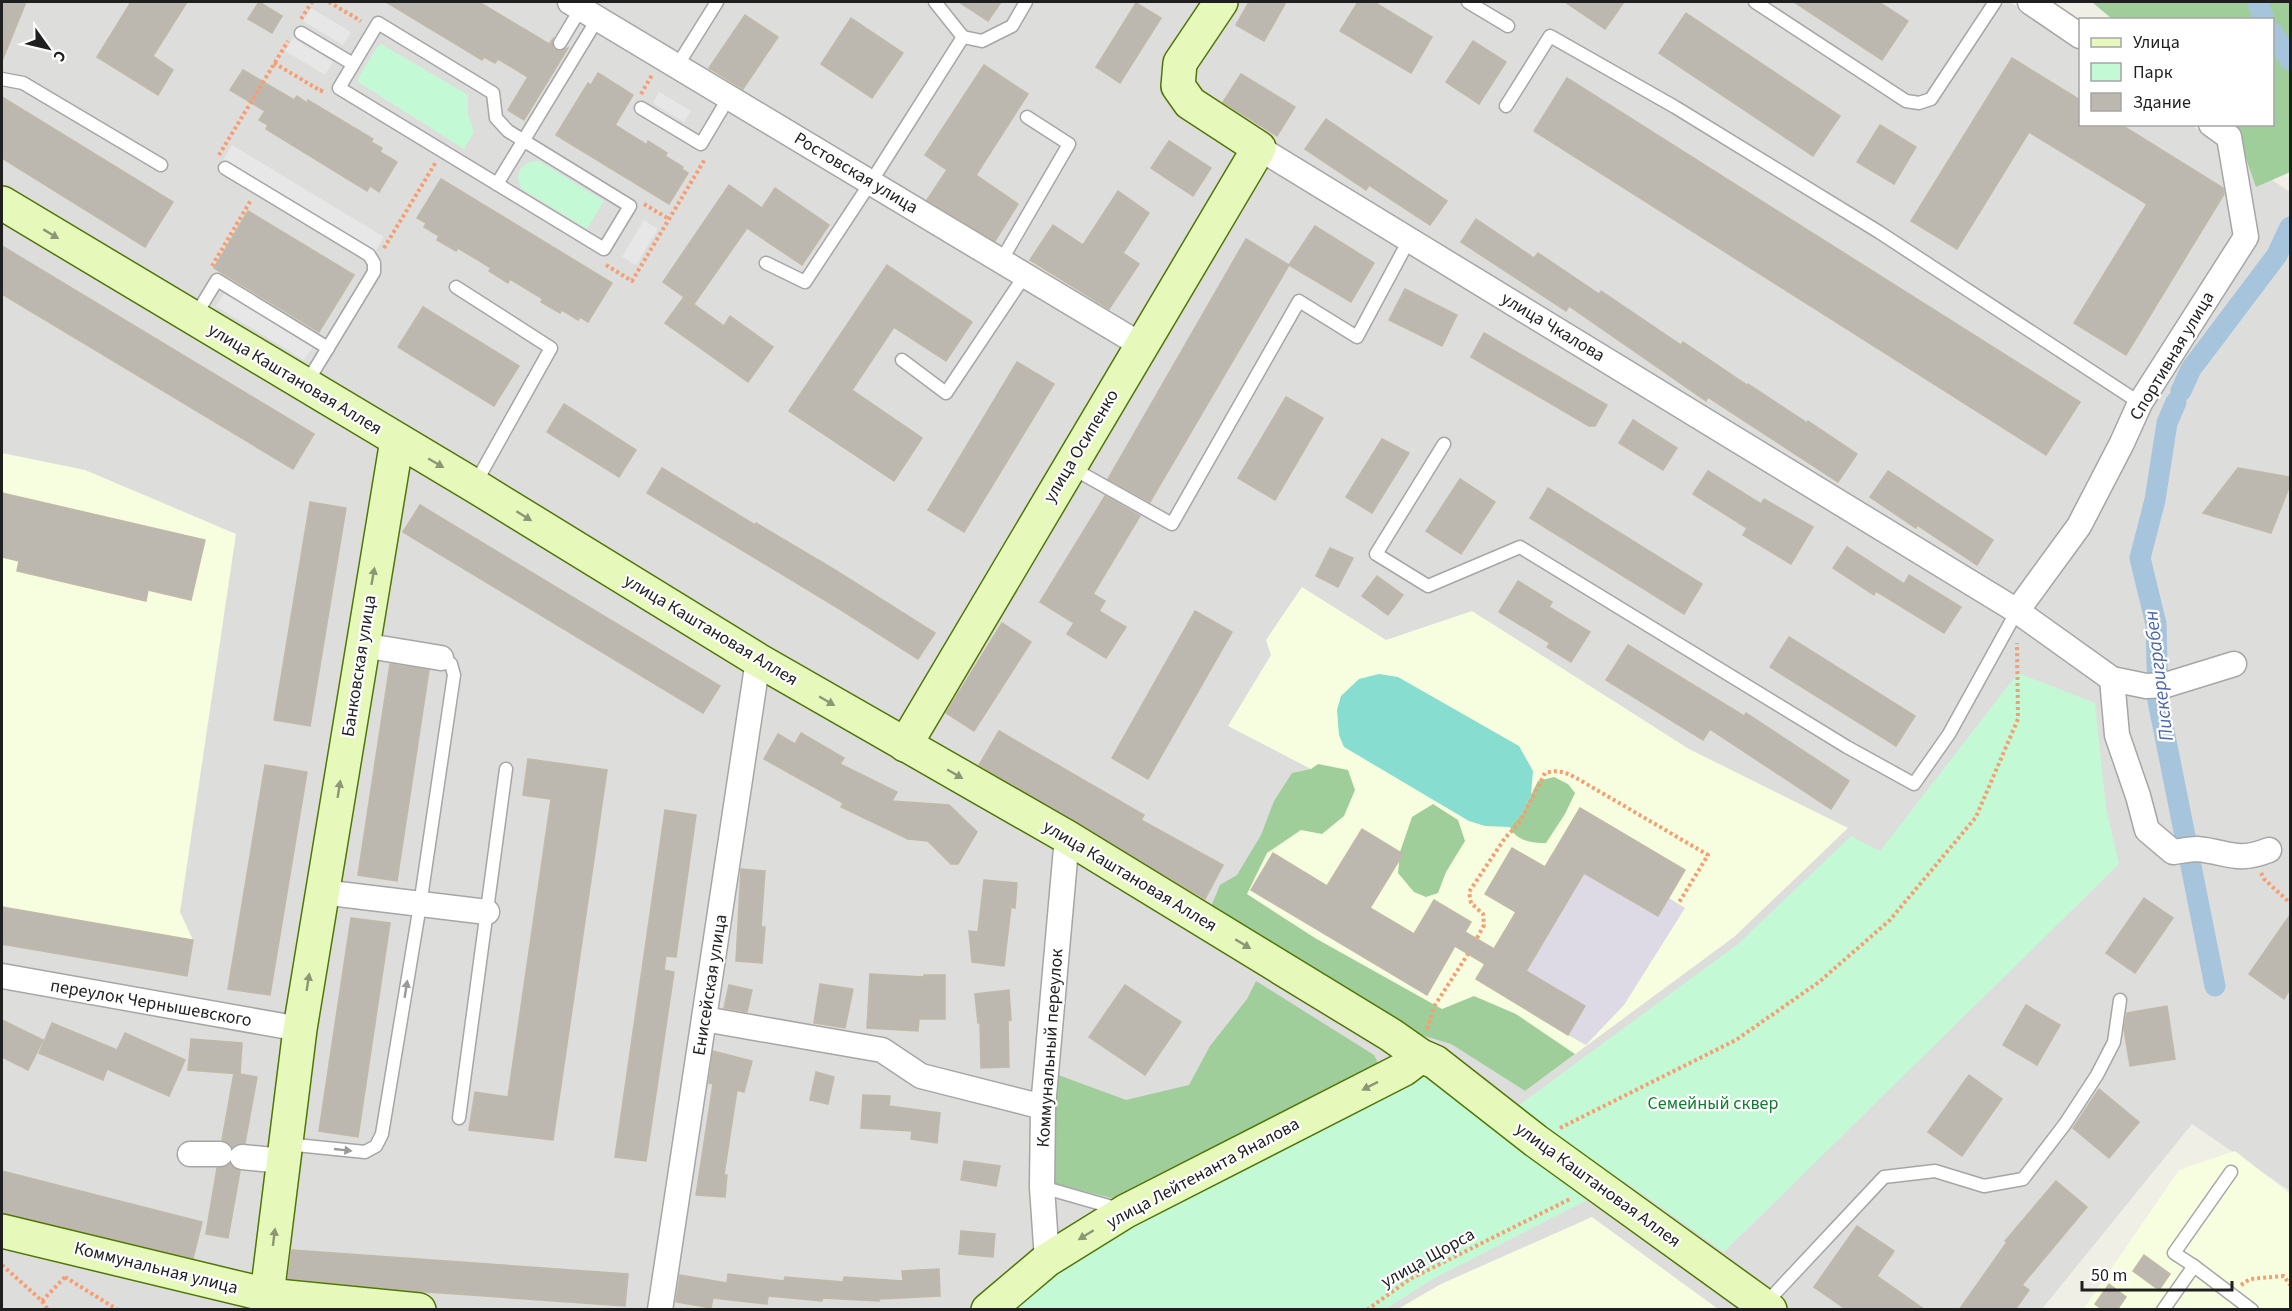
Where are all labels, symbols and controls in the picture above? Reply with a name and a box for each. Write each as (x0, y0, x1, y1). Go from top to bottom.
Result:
north arrow (18, 18, 78, 78)
legend (2079, 18, 2274, 126)
text: Улица (2133, 30, 2180, 55)
text: С (48, 46, 71, 66)
text: Парк (2133, 60, 2173, 85)
text: Здание (2133, 90, 2191, 115)
street label: Ростовская улица (789, 126, 923, 220)
one-way arrow (43, 228, 59, 239)
street label: улица Чкалова (1496, 286, 1610, 368)
street label: Спортивная улица (2124, 287, 2220, 425)
street label: улица Каштановая Аллея (203, 317, 387, 441)
street label: улица Осипенко (1037, 385, 1125, 507)
one-way arrow (428, 457, 444, 468)
one-way arrow (516, 511, 533, 522)
one-way arrow (369, 566, 378, 585)
street label: улица Каштановая Аллея (619, 568, 803, 692)
street label: Банковская улица (335, 593, 383, 739)
water label: Пискериграбен (2137, 609, 2181, 743)
one-way arrow (819, 695, 835, 706)
one-way arrow (947, 768, 963, 779)
one-way arrow (334, 779, 343, 798)
street label: улица Каштановая Аллея (1038, 814, 1222, 938)
street label: Енисейская улица (686, 913, 734, 1057)
one-way arrow (1234, 939, 1251, 950)
street label: Коммунальный переулок (1031, 948, 1069, 1148)
one-way arrow (303, 972, 312, 991)
street label: переулок Чернышевского (48, 973, 254, 1033)
one-way arrow (402, 980, 411, 999)
one-way arrow (1362, 1081, 1379, 1090)
park label: Семейный сквер (1648, 1091, 1778, 1116)
street label: улица Лейтенанта Яналова (1102, 1111, 1304, 1235)
street label: улица Каштановая Аллея (1510, 1116, 1686, 1254)
one-way arrow (334, 1145, 353, 1155)
street label: улица Щорса (1377, 1222, 1479, 1294)
one-way arrow (269, 1228, 278, 1247)
one-way arrow (1078, 1230, 1095, 1241)
street label: Коммунальная улица (71, 1236, 241, 1300)
scale bar (2082, 1254, 2232, 1292)
text: 50 m (2091, 1263, 2127, 1288)

